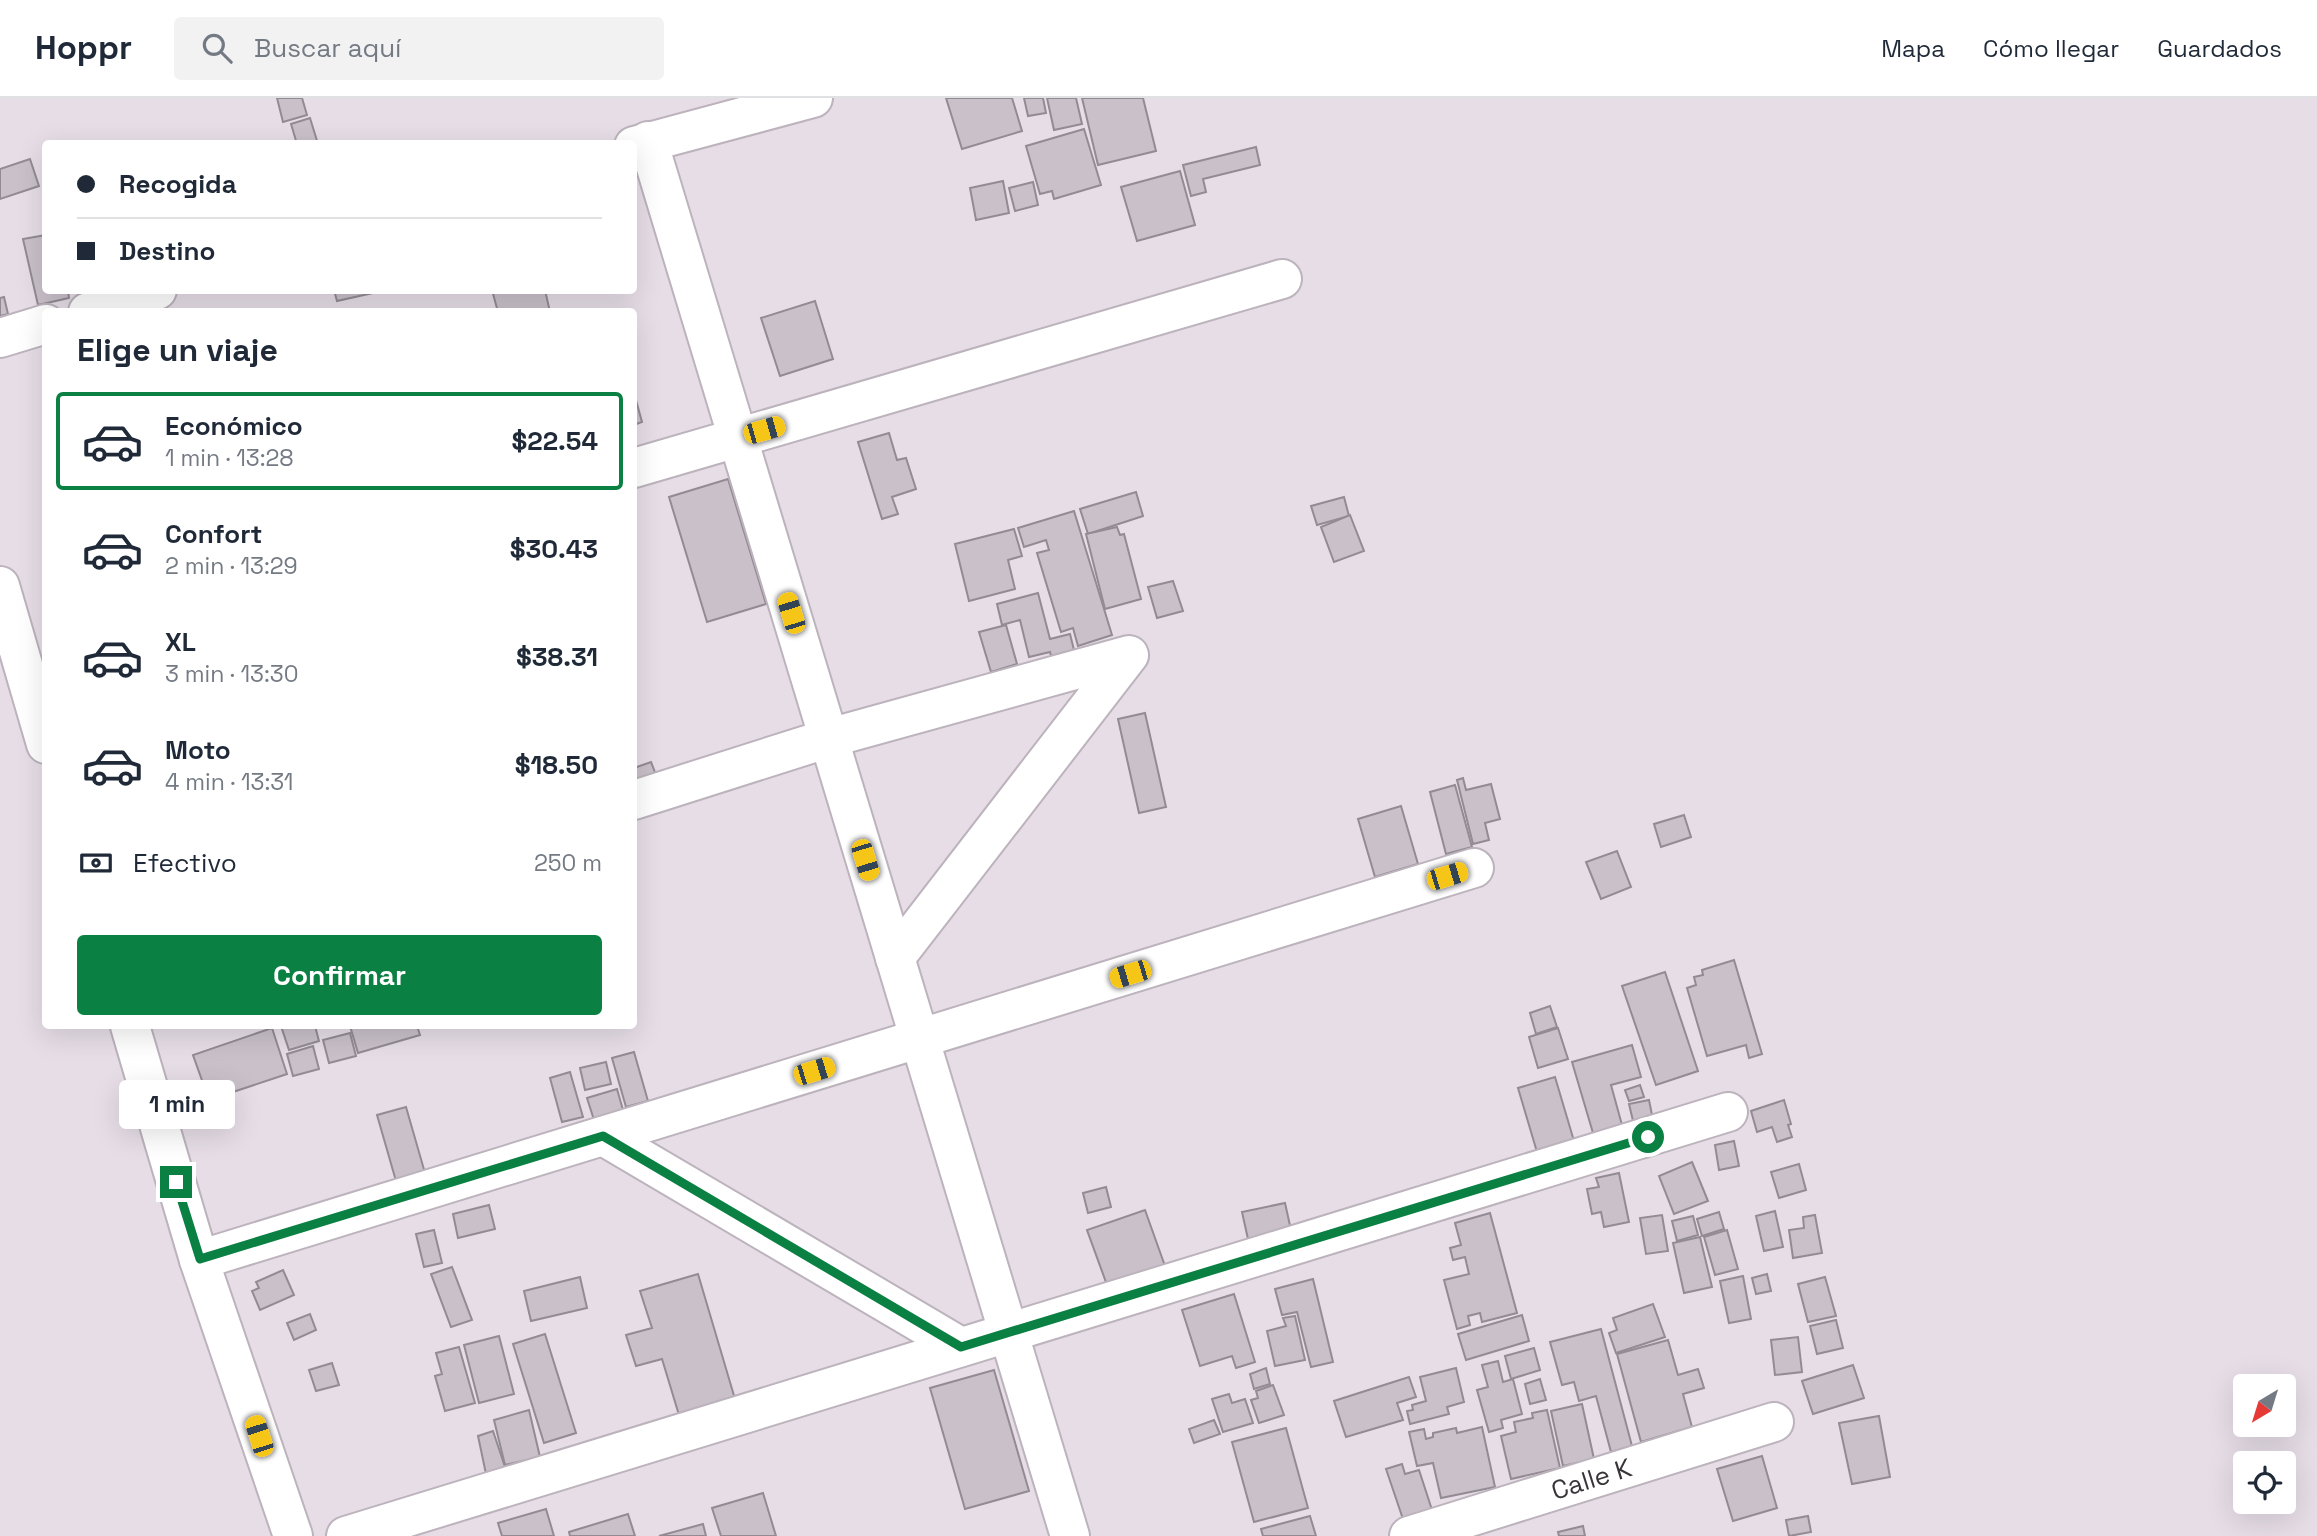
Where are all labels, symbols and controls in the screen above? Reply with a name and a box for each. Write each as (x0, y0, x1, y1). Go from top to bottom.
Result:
search box (174, 17, 664, 80)
text: Hoppr (35, 27, 132, 69)
icon: search (198, 29, 236, 67)
text: Buscar aquí (254, 31, 401, 65)
text: Mapa (1881, 33, 1945, 64)
text: Cómo llegar (1983, 33, 2119, 64)
text: Guardados (2157, 33, 2282, 64)
text: Recogida (119, 167, 237, 201)
text: Destino (119, 234, 215, 268)
text: Elige un viaje (77, 330, 278, 370)
text: Económico (165, 409, 303, 443)
icon: car (81, 410, 144, 473)
car (741, 414, 788, 446)
text: $22.54 (511, 424, 598, 458)
text: 1 min · 13:28 (165, 443, 294, 473)
text: Confort (165, 517, 262, 551)
icon: car (81, 518, 144, 581)
text: $30.43 (510, 532, 598, 566)
text: 2 min · 13:29 (165, 551, 298, 581)
car (775, 590, 808, 636)
text: XL (165, 625, 196, 659)
icon: car (81, 626, 144, 689)
text: $38.31 (516, 640, 598, 674)
text: 3 min · 13:30 (165, 659, 298, 689)
text: Moto (165, 733, 231, 767)
icon: car (81, 734, 144, 797)
text: $18.50 (515, 748, 598, 782)
text: 4 min · 13:31 (165, 767, 293, 797)
car (849, 837, 882, 883)
icon: cash (77, 844, 115, 882)
text: Efectivo (133, 846, 237, 880)
text: 250 m (534, 848, 602, 878)
car (1424, 860, 1471, 892)
button: Confirmar (77, 935, 602, 1015)
car (1107, 958, 1154, 990)
car (791, 1055, 838, 1087)
callout: 1 min (118, 1080, 234, 1130)
text: 1 min (149, 1089, 205, 1119)
route start (1632, 1121, 1664, 1153)
route end (160, 1166, 192, 1198)
north arrow (2233, 1374, 2296, 1437)
map controls (2233, 1374, 2296, 1514)
car (243, 1413, 276, 1459)
street label: Calle K (1547, 1451, 1636, 1508)
button: locate (2233, 1451, 2296, 1514)

